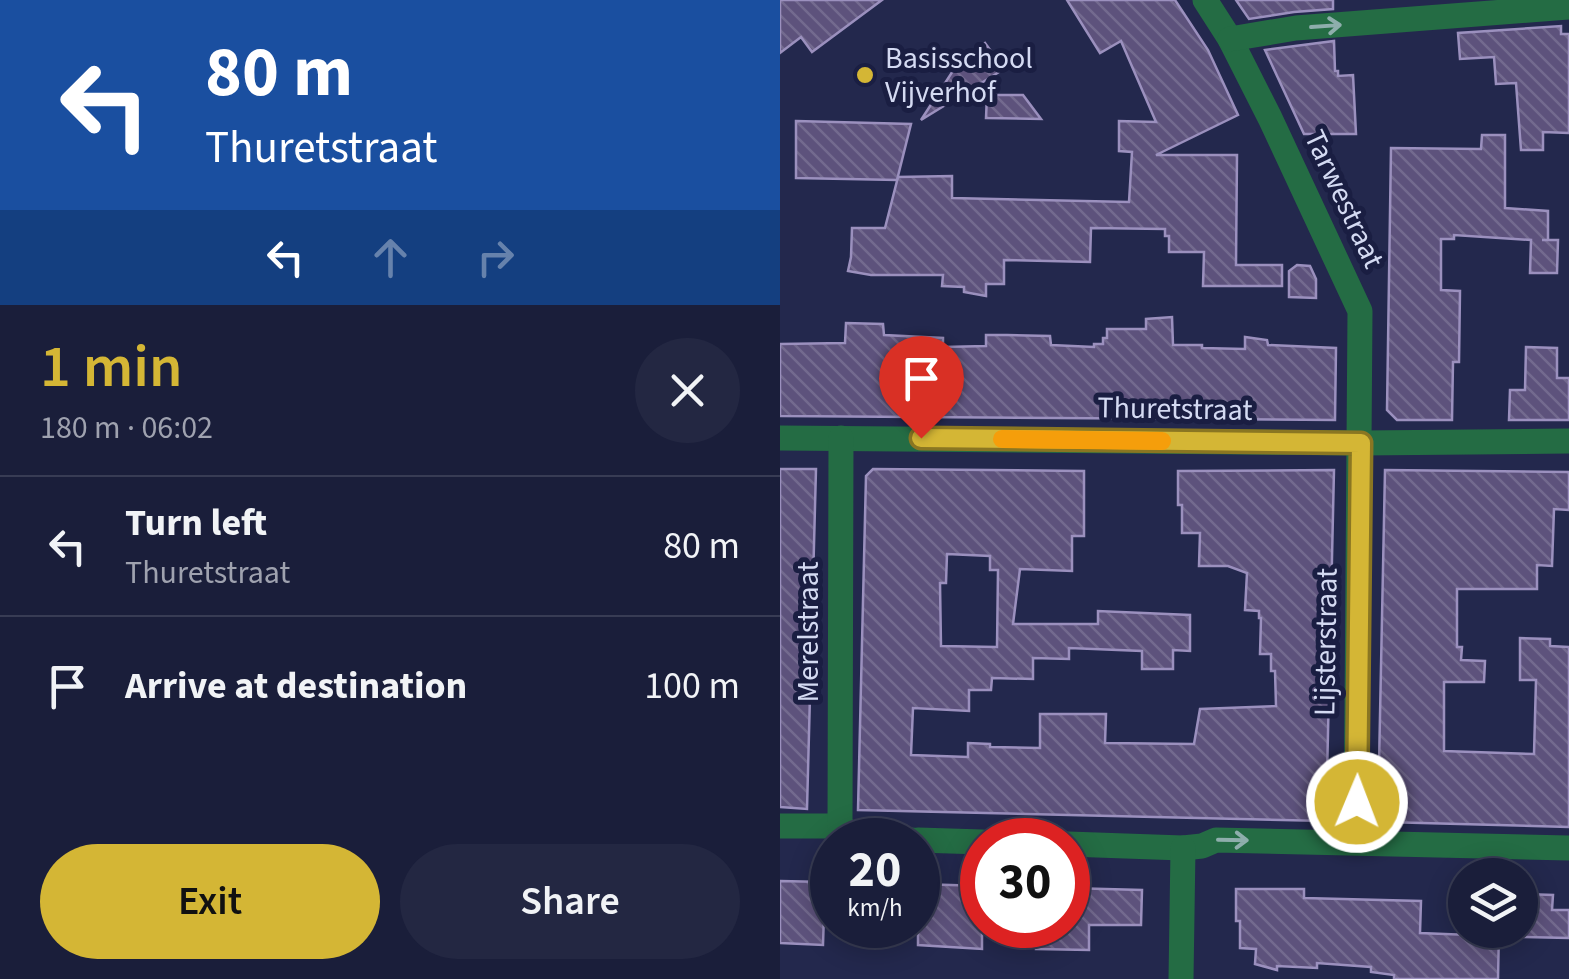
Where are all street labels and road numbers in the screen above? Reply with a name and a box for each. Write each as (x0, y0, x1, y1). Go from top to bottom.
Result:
street label: Tarwestraat (1293, 123, 1395, 275)
street label: Thuretstraat (1097, 386, 1253, 432)
street label: Merelstraat (787, 561, 830, 703)
street label: Lijsterstraat (1303, 568, 1349, 716)

